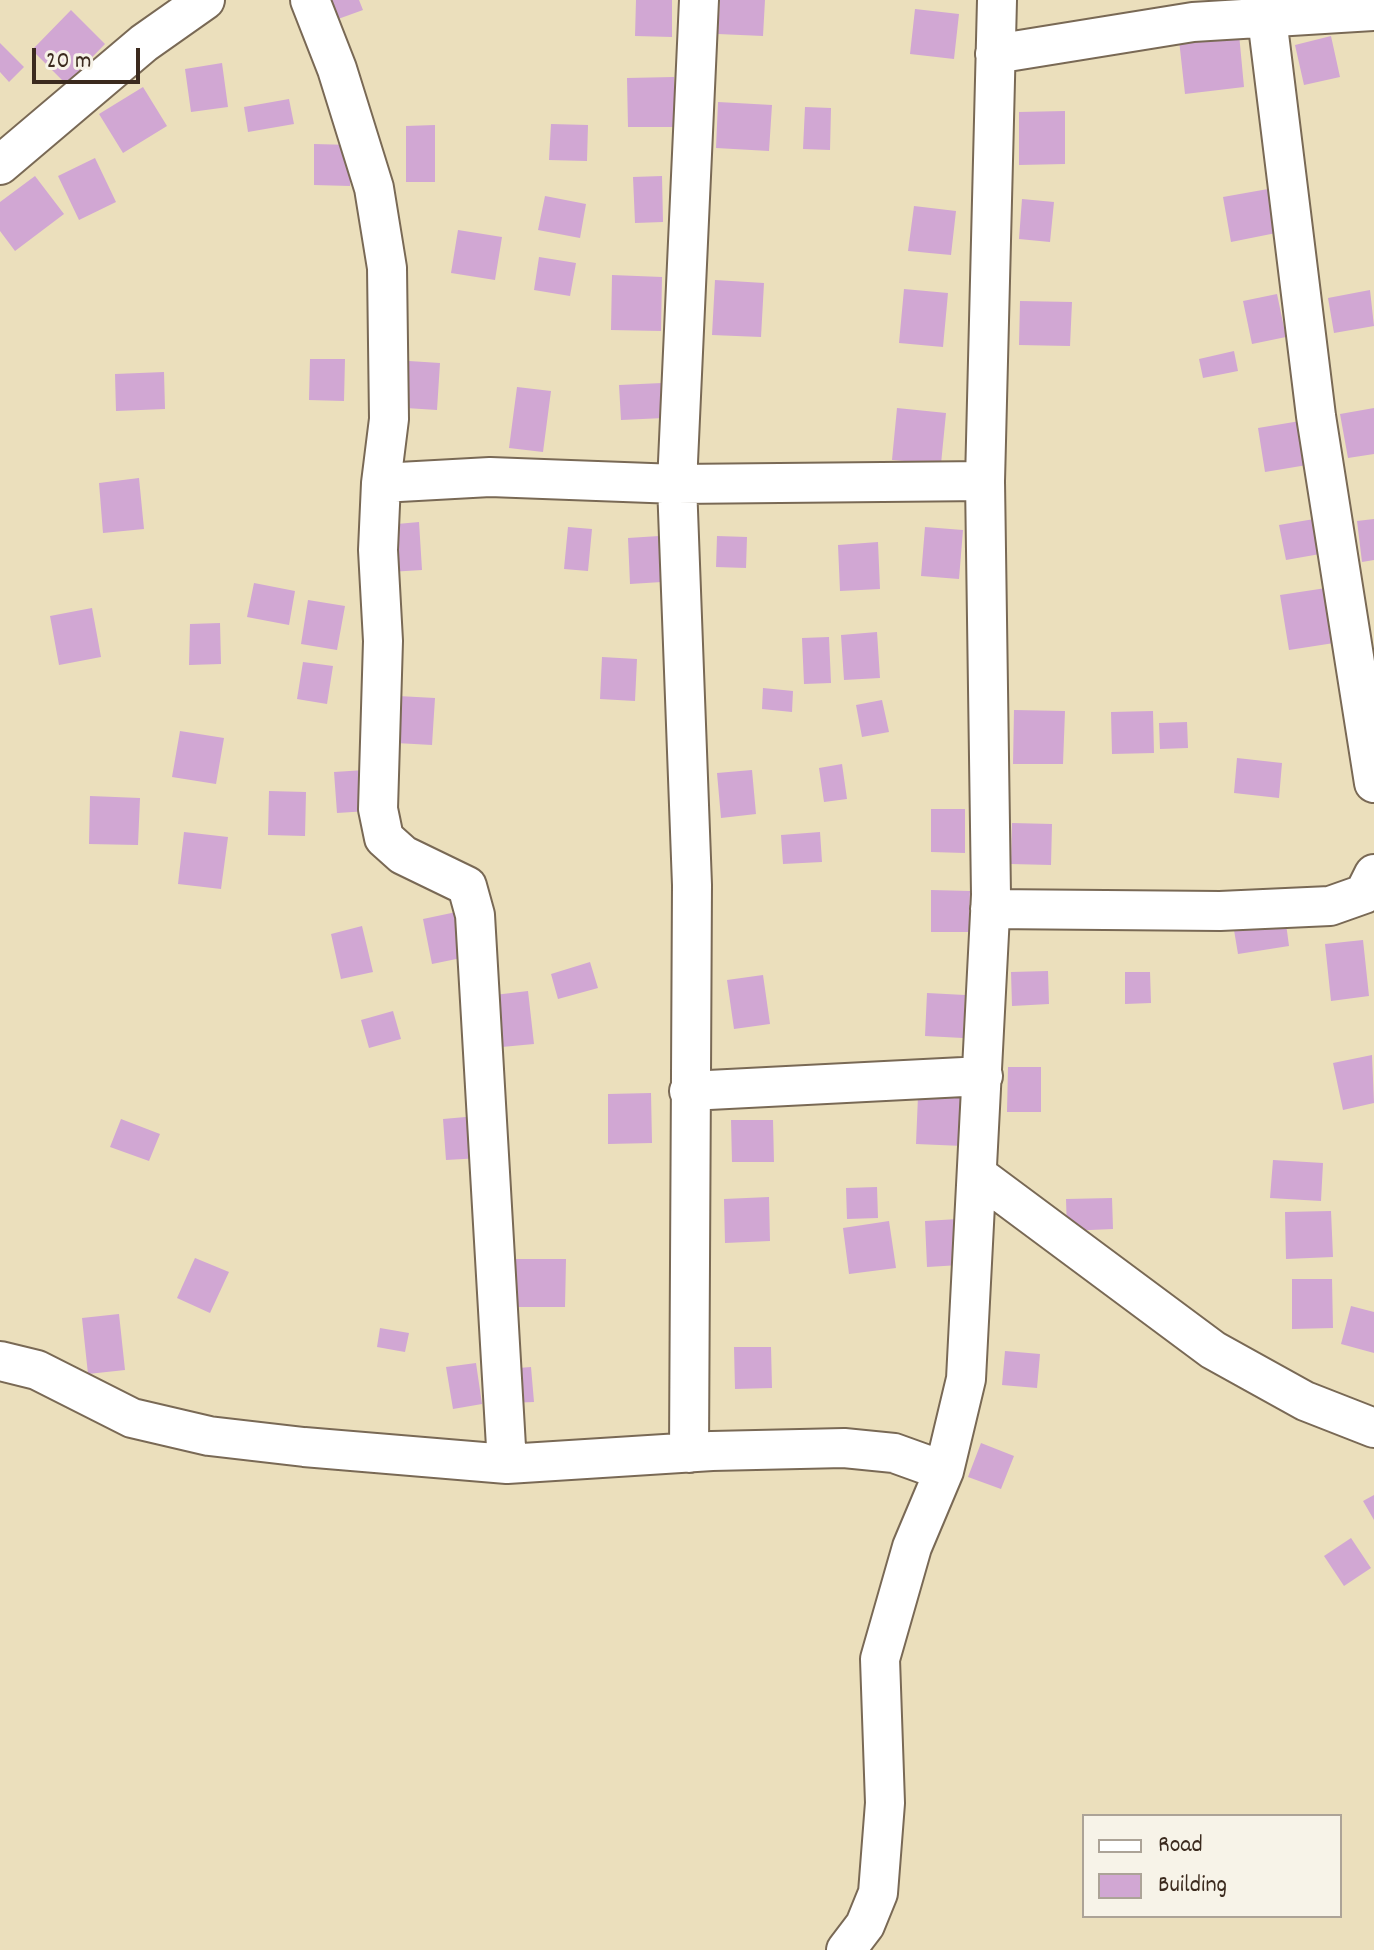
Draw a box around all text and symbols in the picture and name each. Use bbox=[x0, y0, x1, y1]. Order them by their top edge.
scale bar bbox=[36, 32, 144, 82]
text: 20 m bbox=[46, 45, 92, 79]
legend bbox=[1082, 1814, 1342, 1918]
text: Road bbox=[1158, 1829, 1203, 1863]
text: Building bbox=[1158, 1869, 1227, 1903]

